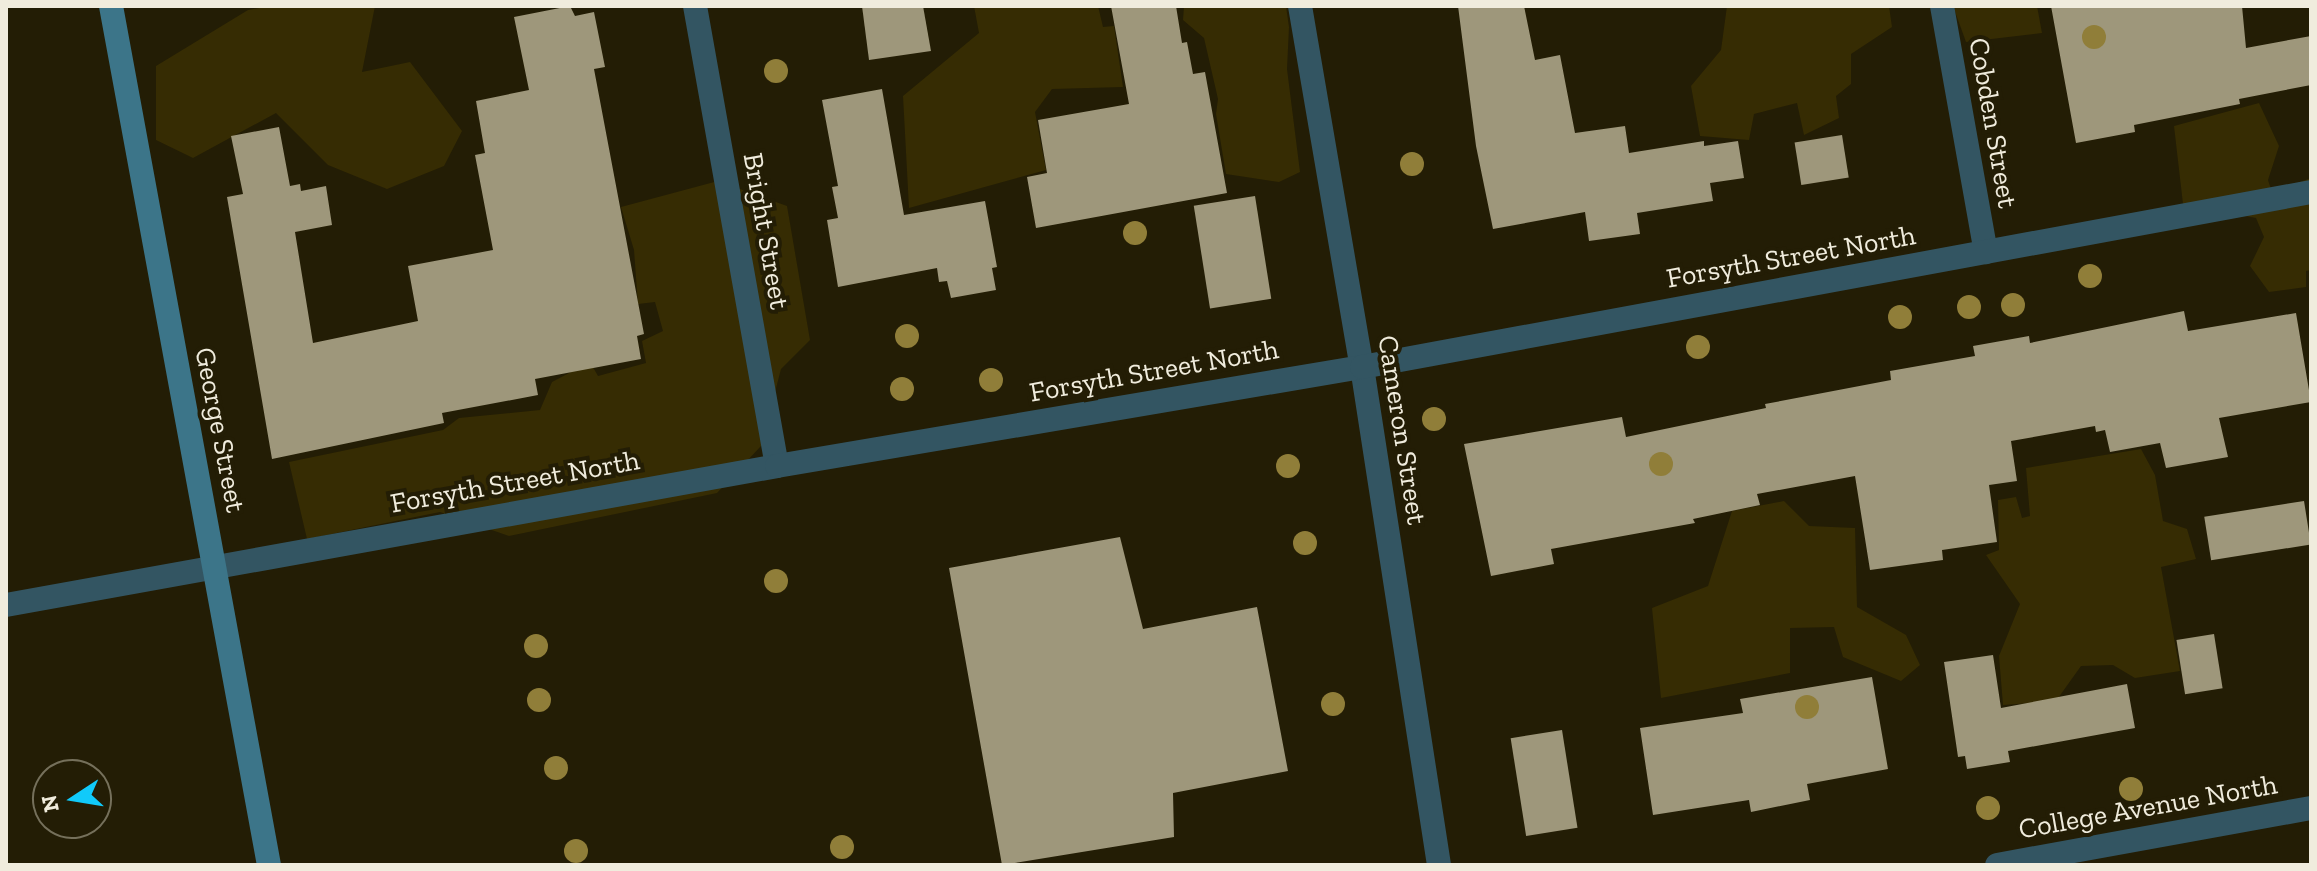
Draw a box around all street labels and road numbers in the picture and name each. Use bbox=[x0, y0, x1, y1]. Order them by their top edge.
street label: Cobden Street bbox=[1962, 35, 2024, 211]
street label: Bright Street bbox=[736, 150, 796, 312]
street label: Forsyth Street North bbox=[1664, 219, 1918, 295]
street label: Forsyth Street North bbox=[1027, 333, 1281, 409]
street label: Cameron Street bbox=[1370, 333, 1434, 527]
street label: George Street bbox=[188, 345, 252, 515]
street label: Forsyth Street North bbox=[388, 444, 642, 520]
street label: College Avenue North bbox=[2016, 768, 2280, 846]

